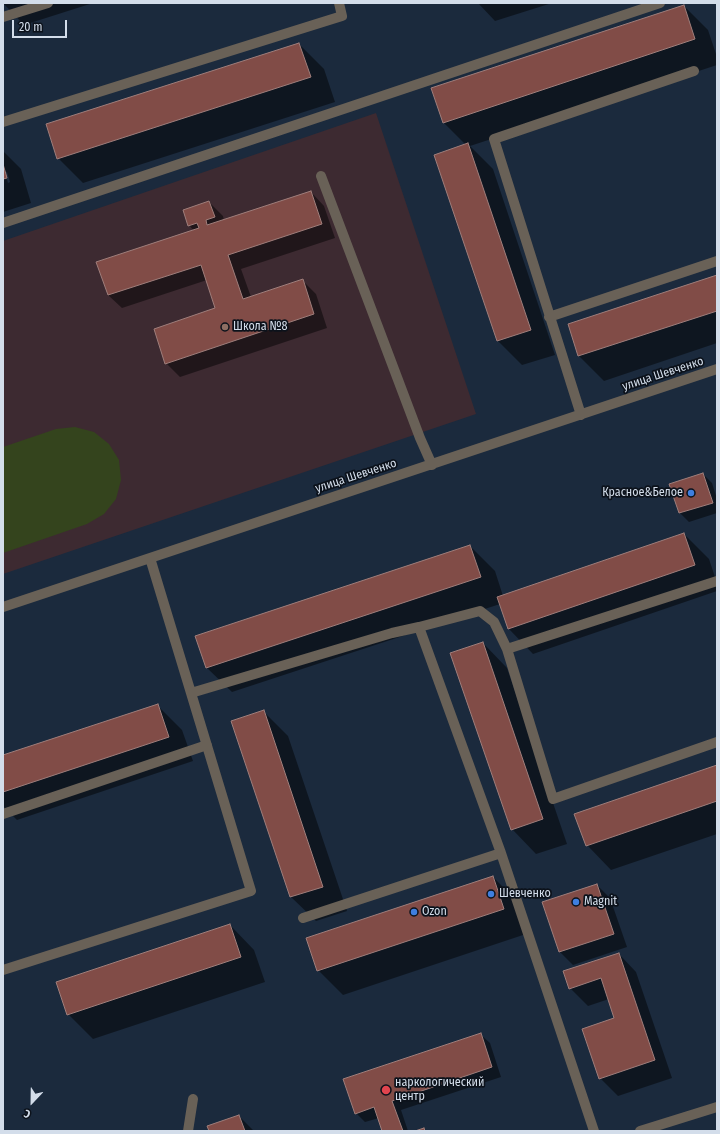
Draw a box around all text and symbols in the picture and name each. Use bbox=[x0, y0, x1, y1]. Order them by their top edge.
scale bar bbox=[14, 12, 69, 38]
text: 20 m bbox=[19, 20, 43, 34]
place label: Школа №8 bbox=[233, 320, 288, 334]
marker: Школа №8 bbox=[220, 322, 230, 332]
street label: улица Шевченко bbox=[621, 354, 705, 394]
street label: улица Шевченко bbox=[314, 456, 398, 496]
place label: Красное&Белое bbox=[602, 486, 683, 500]
marker: Красное&Белое bbox=[686, 488, 696, 498]
place label: Шевченко bbox=[499, 887, 551, 901]
marker: Шевченко bbox=[486, 889, 496, 899]
place label: Magnit bbox=[584, 895, 617, 909]
marker: Magnit bbox=[571, 897, 581, 907]
place label: Ozon bbox=[422, 905, 447, 919]
marker: Ozon bbox=[409, 907, 419, 917]
place label: наркологический центр bbox=[395, 1076, 484, 1104]
north arrow bbox=[12, 1082, 52, 1122]
marker: наркологический центр bbox=[380, 1084, 392, 1096]
text: С bbox=[22, 1106, 32, 1121]

